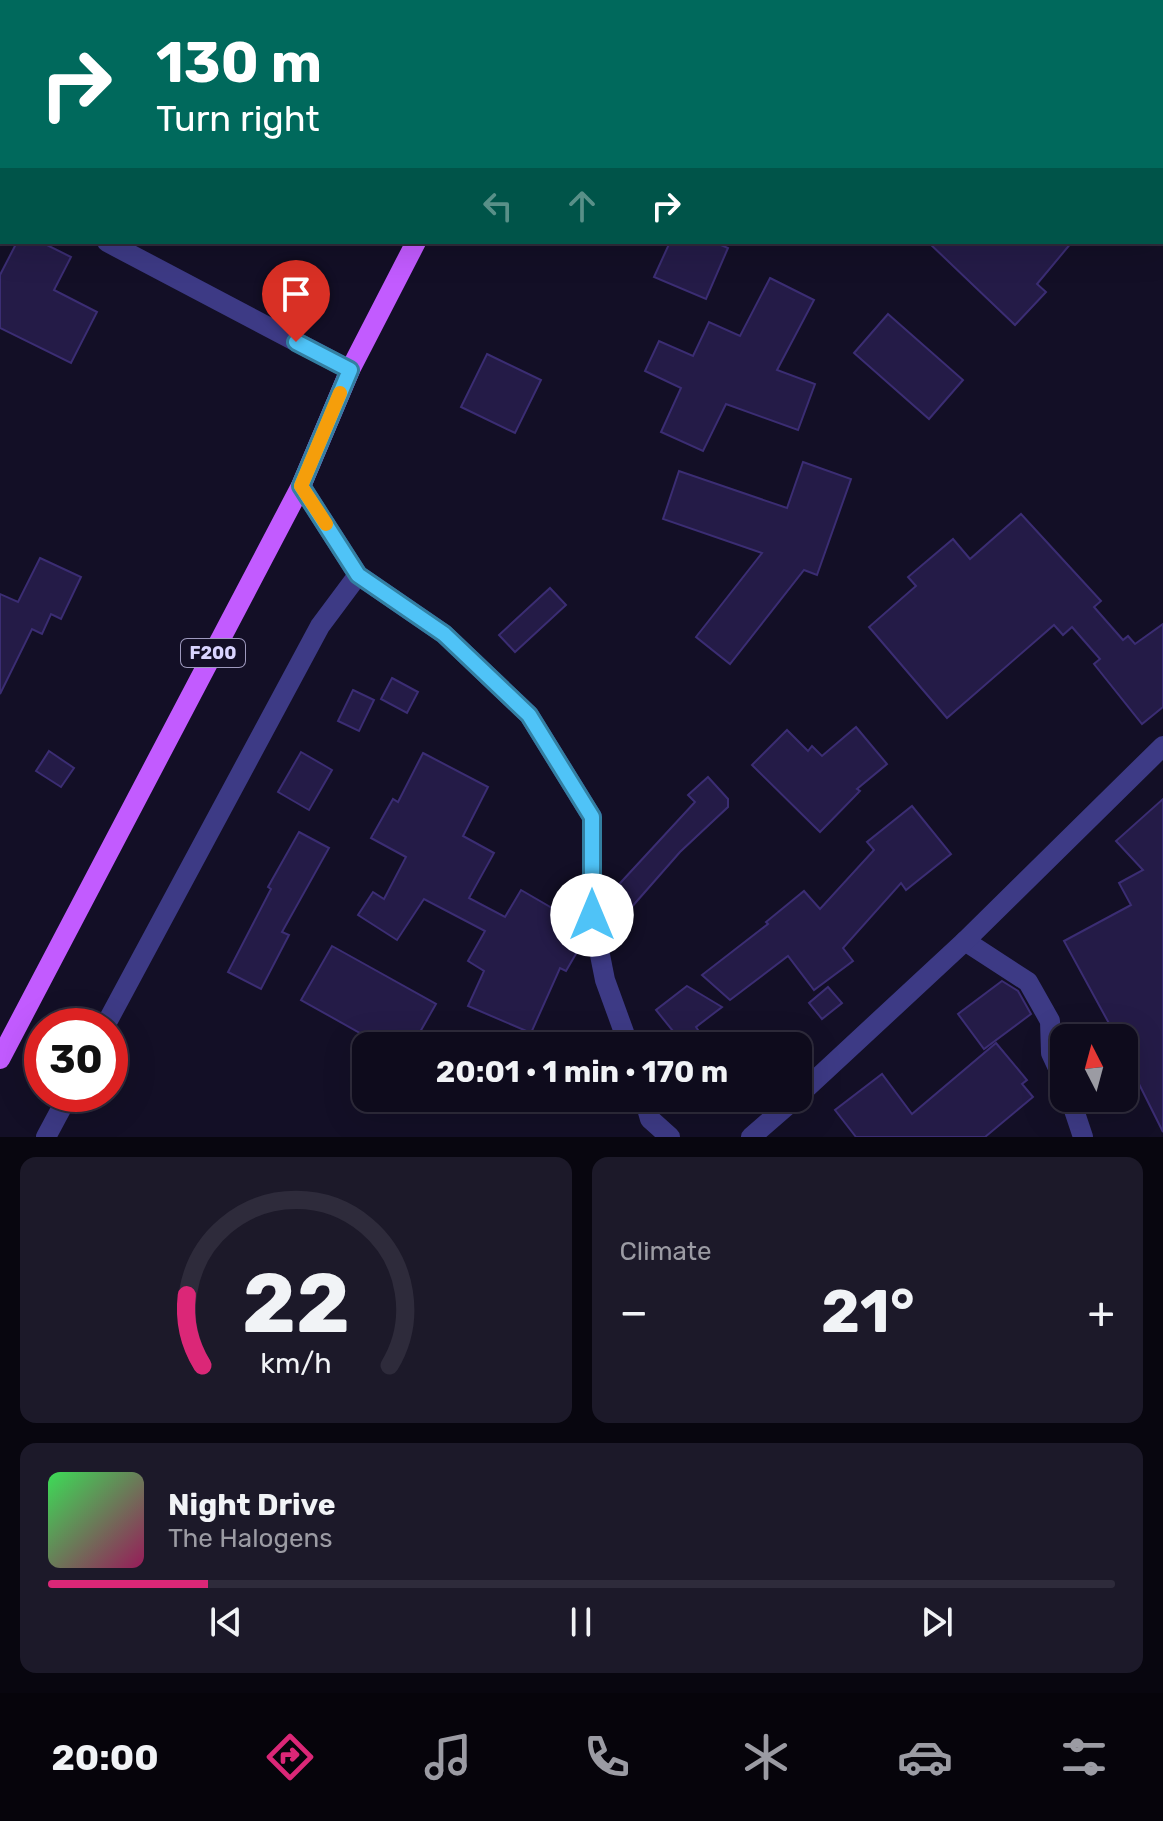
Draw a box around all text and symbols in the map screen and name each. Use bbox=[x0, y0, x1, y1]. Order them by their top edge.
text: 130 m bbox=[156, 30, 322, 96]
icon: right bbox=[24, 32, 128, 136]
text: Turn right bbox=[156, 97, 320, 140]
icon: left bbox=[476, 184, 520, 228]
icon: ahead bbox=[560, 184, 604, 228]
icon: right bbox=[644, 184, 688, 228]
pin bbox=[262, 260, 330, 342]
icon: arrive bbox=[274, 272, 318, 316]
road number: F200 bbox=[181, 639, 245, 667]
position arrow bbox=[550, 873, 634, 957]
speed limit sign: 30 bbox=[24, 1008, 128, 1112]
north arrow bbox=[1050, 1024, 1138, 1112]
map controls bbox=[1050, 1024, 1138, 1112]
text: 20:01 · 1 min · 170 m bbox=[436, 1054, 728, 1090]
text: Climate bbox=[620, 1236, 712, 1267]
text: 22 bbox=[242, 1254, 350, 1353]
text: 21° bbox=[821, 1276, 915, 1347]
text: − bbox=[620, 1286, 648, 1338]
text: + bbox=[1088, 1286, 1115, 1338]
text: km/h bbox=[260, 1346, 331, 1380]
text: Night Drive bbox=[168, 1487, 336, 1523]
text: The Halogens bbox=[168, 1523, 333, 1554]
icon: previous bbox=[204, 1600, 248, 1644]
icon: pause bbox=[559, 1600, 603, 1644]
icon: next bbox=[915, 1600, 959, 1644]
icon: directions bbox=[262, 1729, 318, 1785]
icon: music bbox=[420, 1729, 476, 1785]
icon: phone bbox=[579, 1729, 635, 1785]
icon: climate bbox=[738, 1729, 794, 1785]
icon: car bbox=[897, 1729, 953, 1785]
icon: filters bbox=[1056, 1729, 1112, 1785]
text: 20:00 bbox=[51, 1736, 159, 1779]

